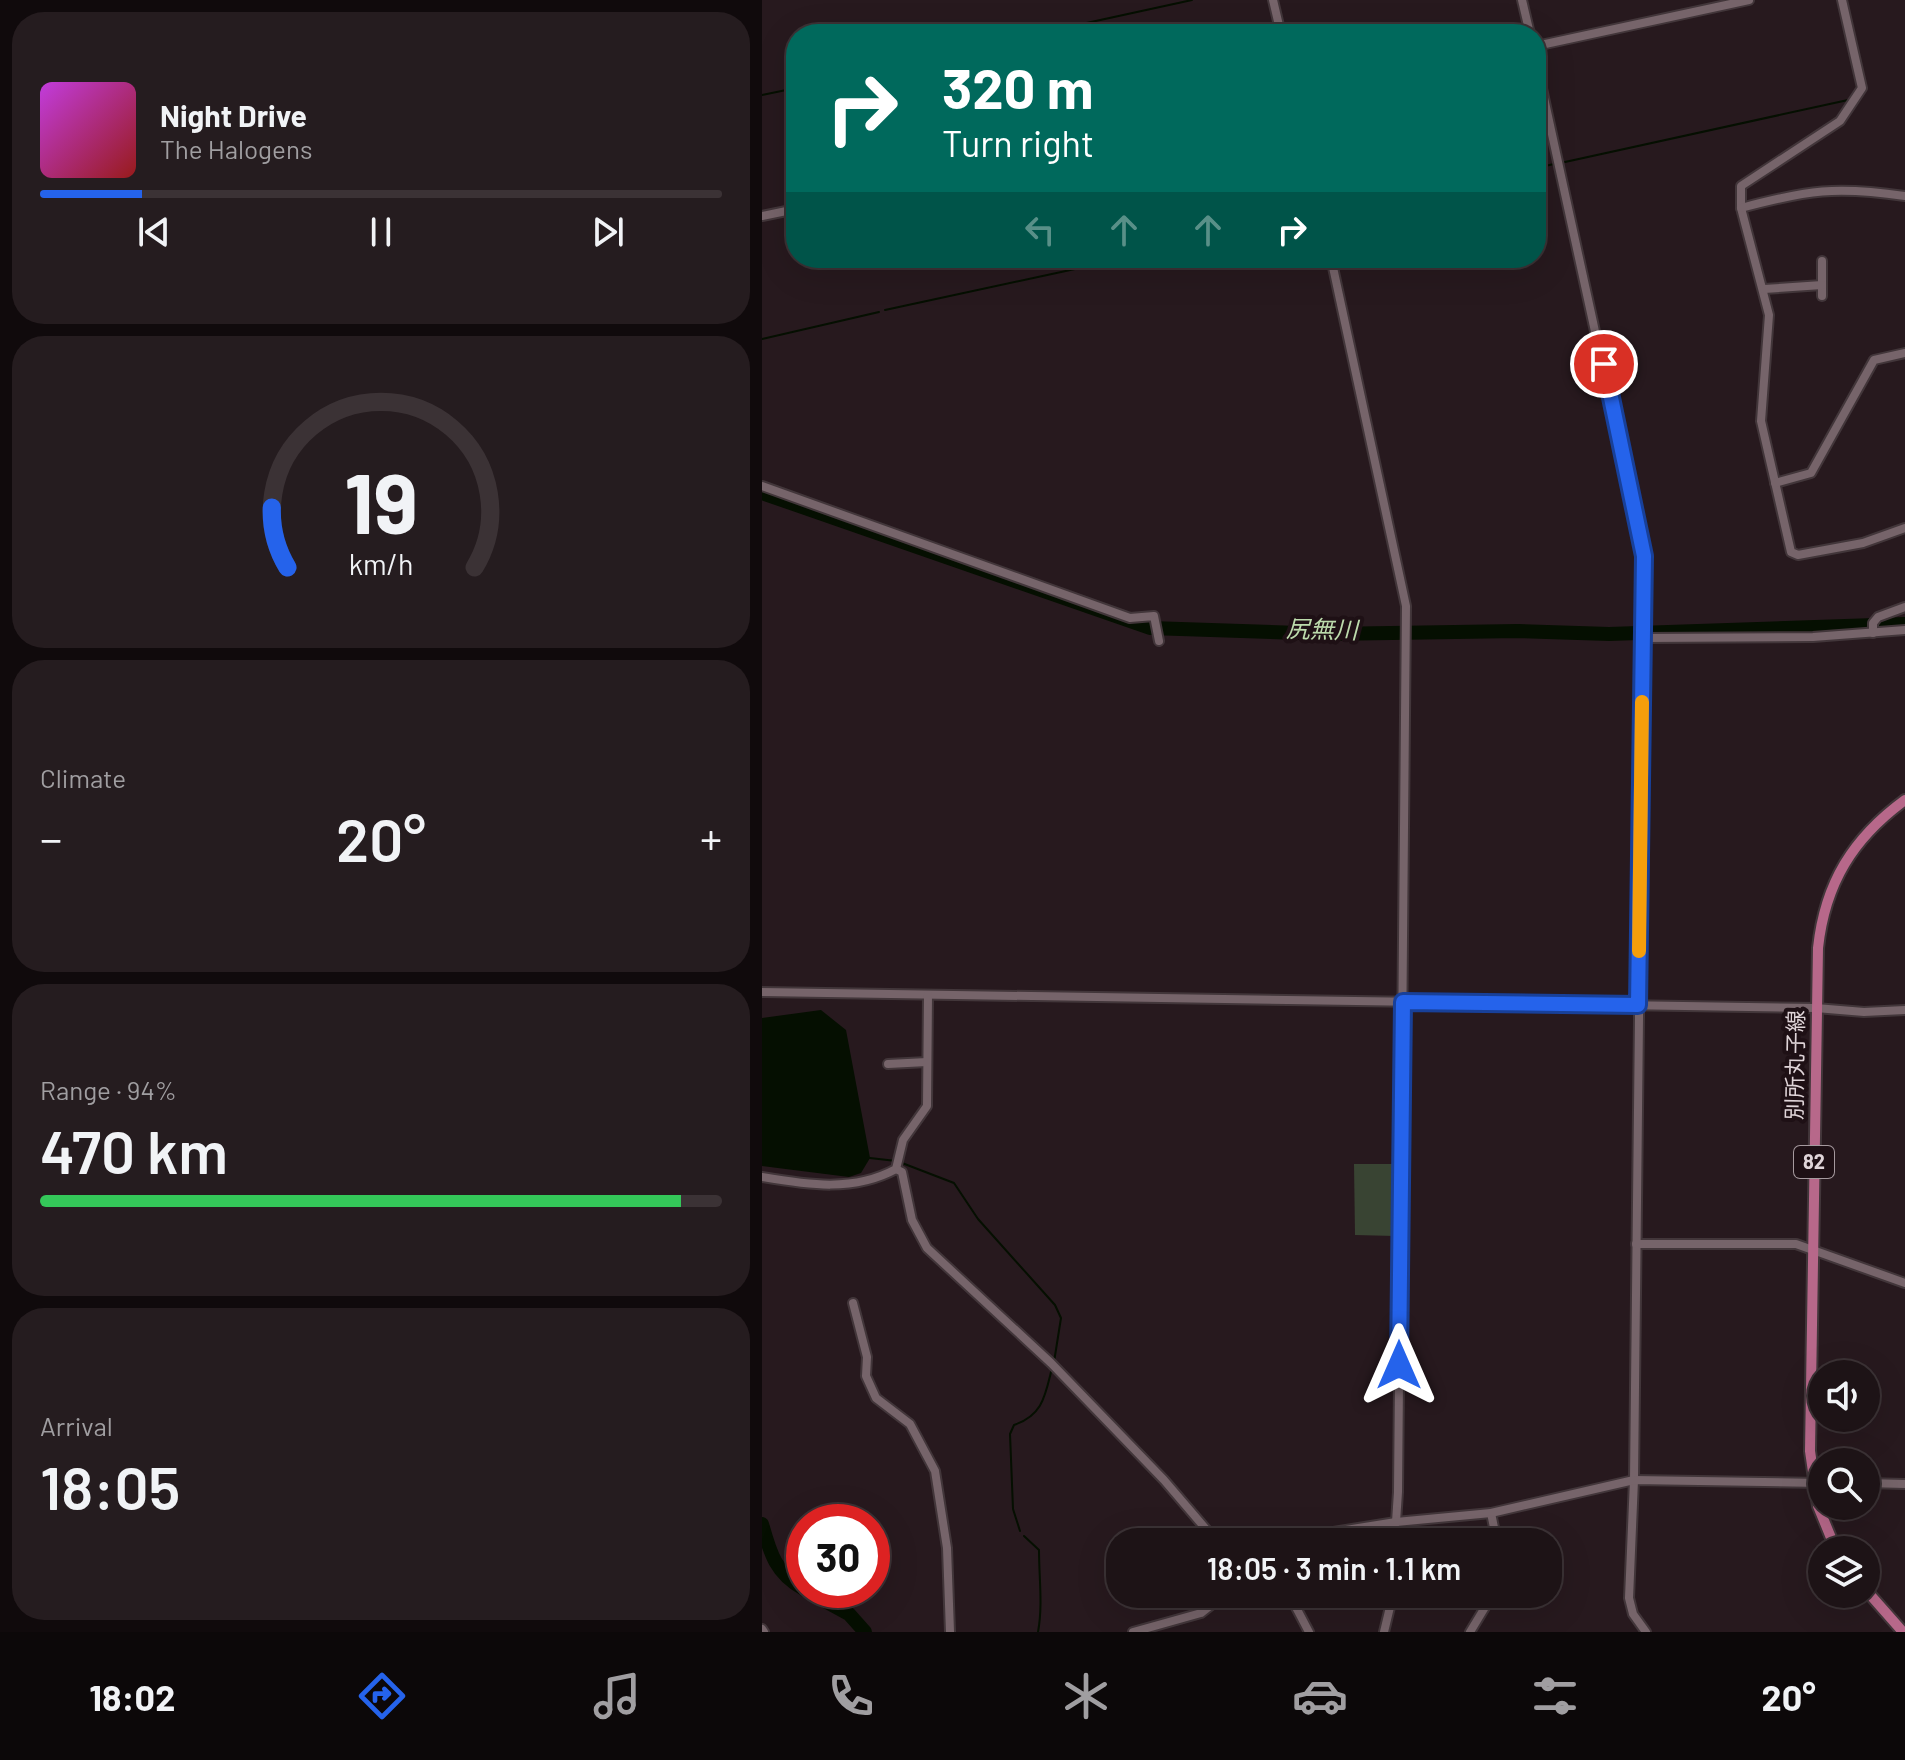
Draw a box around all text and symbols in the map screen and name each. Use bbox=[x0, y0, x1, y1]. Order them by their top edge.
text: 320 m bbox=[942, 53, 1093, 120]
icon: right bbox=[810, 56, 914, 160]
text: Night Drive bbox=[160, 97, 307, 133]
text: Turn right bbox=[942, 121, 1094, 164]
text: The Halogens bbox=[160, 133, 312, 164]
icon: left bbox=[1018, 208, 1062, 252]
icon: ahead bbox=[1102, 208, 1146, 252]
icon: ahead bbox=[1186, 208, 1230, 252]
icon: right bbox=[1270, 208, 1314, 252]
icon: previous bbox=[132, 210, 176, 254]
icon: pause bbox=[359, 210, 403, 254]
icon: next bbox=[586, 210, 630, 254]
pin bbox=[1570, 330, 1638, 398]
icon: arrive bbox=[1582, 342, 1626, 386]
text: 19 bbox=[344, 451, 418, 551]
text: km/h bbox=[349, 546, 413, 581]
water label: 尻無川 bbox=[1286, 613, 1361, 644]
text: Climate bbox=[40, 762, 126, 793]
text: 20° bbox=[336, 802, 426, 874]
text: − bbox=[40, 811, 62, 864]
text: + bbox=[700, 811, 722, 864]
street label: 別所丸子線 bbox=[1780, 1010, 1808, 1120]
text: Range · 94% bbox=[40, 1074, 177, 1105]
text: 470 km bbox=[40, 1114, 228, 1186]
road number: 82 bbox=[1794, 1146, 1834, 1178]
position arrow bbox=[1357, 1323, 1441, 1407]
map controls bbox=[1808, 1360, 1880, 1608]
button: sound bbox=[1808, 1360, 1880, 1432]
text: Arrival bbox=[40, 1410, 113, 1441]
button: search bbox=[1808, 1448, 1880, 1520]
text: 18:05 bbox=[40, 1450, 180, 1522]
speed limit sign: 30 bbox=[786, 1504, 890, 1608]
button: layers bbox=[1808, 1536, 1880, 1608]
text: 18:05 · 3 min · 1.1 km bbox=[1207, 1550, 1461, 1586]
icon: directions bbox=[354, 1668, 410, 1724]
icon: music bbox=[589, 1668, 645, 1724]
icon: phone bbox=[823, 1668, 879, 1724]
icon: climate bbox=[1058, 1668, 1114, 1724]
icon: car bbox=[1292, 1668, 1348, 1724]
icon: filters bbox=[1527, 1668, 1583, 1724]
text: 18:02 bbox=[89, 1675, 175, 1718]
text: 20° bbox=[1761, 1675, 1816, 1718]

